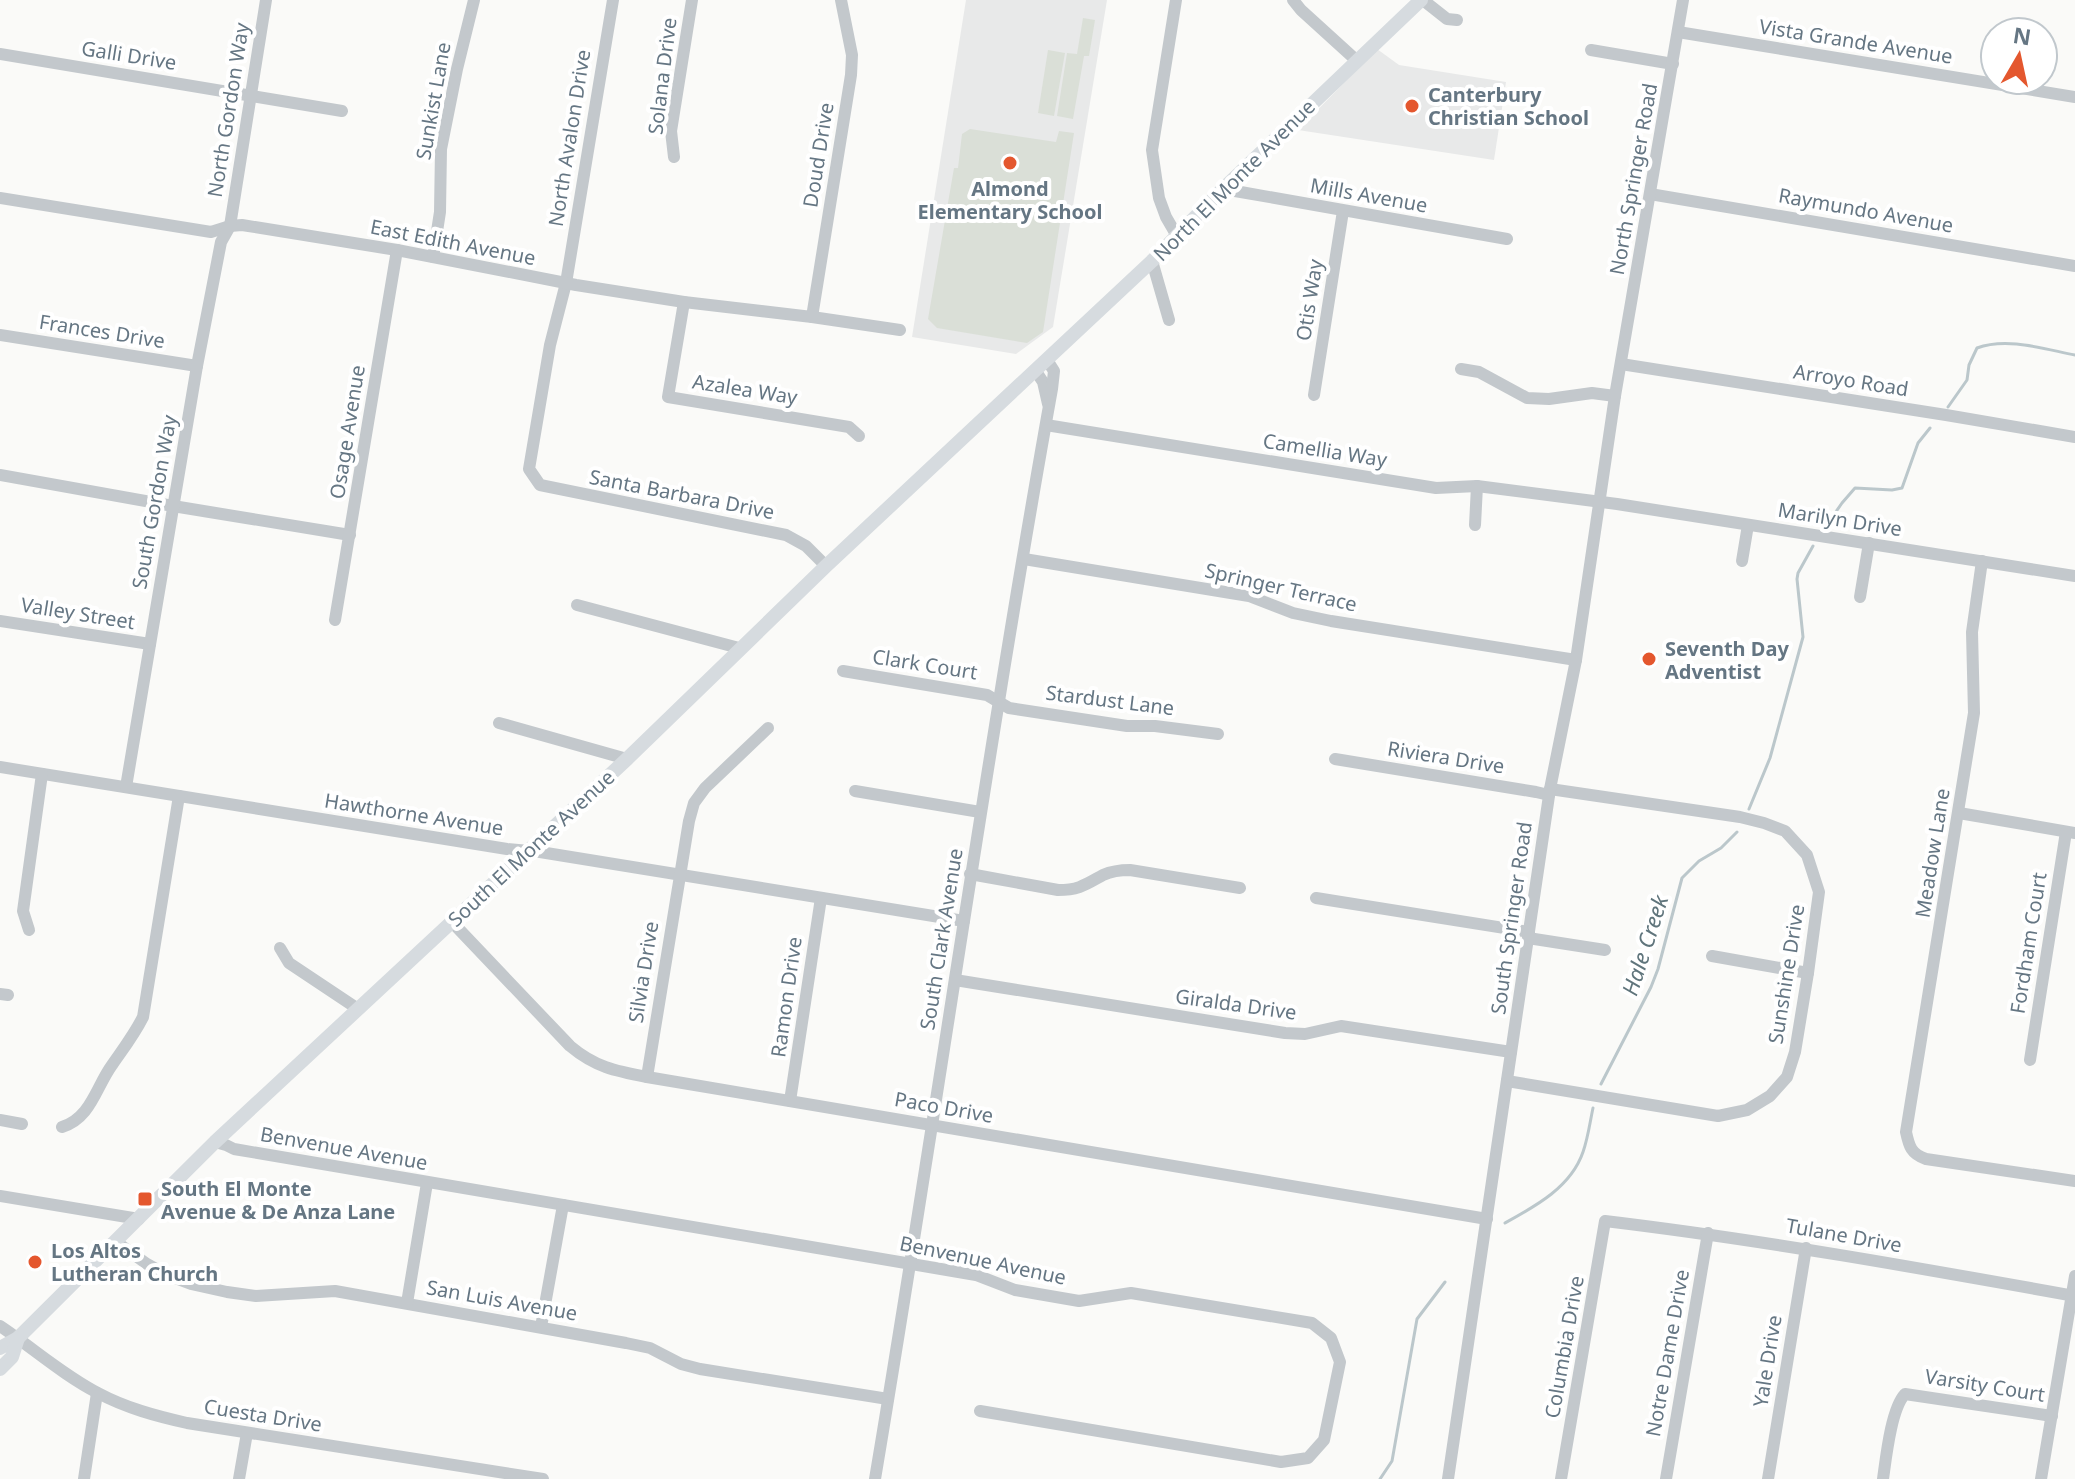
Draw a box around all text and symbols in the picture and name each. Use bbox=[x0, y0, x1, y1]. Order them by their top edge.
street label: Vista Grande Avenue bbox=[1757, 12, 1955, 70]
street label: Solana Drive bbox=[641, 16, 683, 136]
north arrow bbox=[1979, 16, 2059, 96]
text: N bbox=[2011, 19, 2033, 51]
street label: North Gordon Way bbox=[201, 20, 255, 199]
street label: Galli Drive bbox=[80, 34, 178, 76]
street label: Sunkist Lane bbox=[409, 40, 457, 162]
street label: North Avalon Drive bbox=[542, 48, 596, 228]
place label: Canterbury Christian School bbox=[1428, 81, 1589, 131]
street label: North Springer Road bbox=[1603, 81, 1663, 277]
street label: North El Monte Avenue bbox=[1147, 93, 1321, 267]
marker: Canterbury Christian School bbox=[1403, 97, 1421, 115]
street label: Doud Drive bbox=[796, 101, 840, 209]
marker: Almond Elementary School bbox=[1001, 154, 1019, 172]
street label: Mills Avenue bbox=[1308, 171, 1430, 219]
place label: Almond Elementary School bbox=[917, 175, 1103, 225]
street label: Raymundo Avenue bbox=[1776, 181, 1956, 239]
street label: East Edith Avenue bbox=[368, 213, 538, 271]
street label: Otis Way bbox=[1289, 256, 1329, 343]
street label: Frances Drive bbox=[37, 308, 167, 354]
street label: Arroyo Road bbox=[1792, 358, 1910, 402]
street label: Osage Avenue bbox=[323, 363, 371, 501]
street label: Azalea Way bbox=[691, 367, 800, 411]
street label: South Gordon Way bbox=[125, 412, 183, 591]
street label: Camellia Way bbox=[1261, 427, 1390, 473]
street label: Santa Barbara Drive bbox=[587, 463, 777, 525]
street label: Marilyn Drive bbox=[1776, 496, 1904, 542]
street label: Springer Terrace bbox=[1202, 556, 1360, 618]
street label: Valley Street bbox=[19, 591, 137, 635]
place label: Seventh Day Adventist bbox=[1665, 635, 1789, 685]
street label: Clark Court bbox=[871, 642, 979, 686]
marker: Seventh Day Adventist bbox=[1640, 650, 1658, 668]
street label: Stardust Lane bbox=[1044, 679, 1176, 721]
street label: Riviera Drive bbox=[1386, 734, 1506, 780]
street label: South El Monte Avenue bbox=[442, 764, 620, 932]
street label: Meadow Lane bbox=[1908, 786, 1956, 920]
street label: Hawthorne Avenue bbox=[323, 787, 505, 841]
street label: South Springer Road bbox=[1484, 820, 1538, 1016]
street label: South Clark Avenue bbox=[913, 846, 969, 1032]
street label: Fordham Court bbox=[2004, 870, 2052, 1016]
water label: Hale Creek bbox=[1614, 890, 1675, 999]
street label: Sunshine Drive bbox=[1762, 902, 1810, 1046]
street label: Silvia Drive bbox=[622, 919, 664, 1025]
street label: Ramon Drive bbox=[764, 935, 808, 1059]
street label: Giralda Drive bbox=[1174, 982, 1298, 1026]
street label: Paco Drive bbox=[893, 1085, 995, 1129]
street label: Benvenue Avenue bbox=[258, 1120, 430, 1176]
place label: South El Monte Avenue & De Anza Lane bbox=[161, 1175, 395, 1225]
marker: South El Monte Avenue & De Anza Lane bbox=[136, 1190, 154, 1208]
street label: Tulane Drive bbox=[1784, 1212, 1904, 1258]
street label: Benvenue Avenue bbox=[897, 1229, 1069, 1291]
place label: Los Altos Lutheran Church bbox=[51, 1237, 218, 1287]
marker: Los Altos Lutheran Church bbox=[26, 1253, 44, 1271]
street label: Notre Dame Drive bbox=[1639, 1267, 1695, 1439]
street label: San Luis Avenue bbox=[424, 1273, 580, 1327]
street label: Columbia Drive bbox=[1538, 1274, 1590, 1420]
street label: Yale Drive bbox=[1746, 1313, 1788, 1409]
street label: Varsity Court bbox=[1923, 1362, 2047, 1408]
street label: Cuesta Drive bbox=[202, 1392, 324, 1438]

